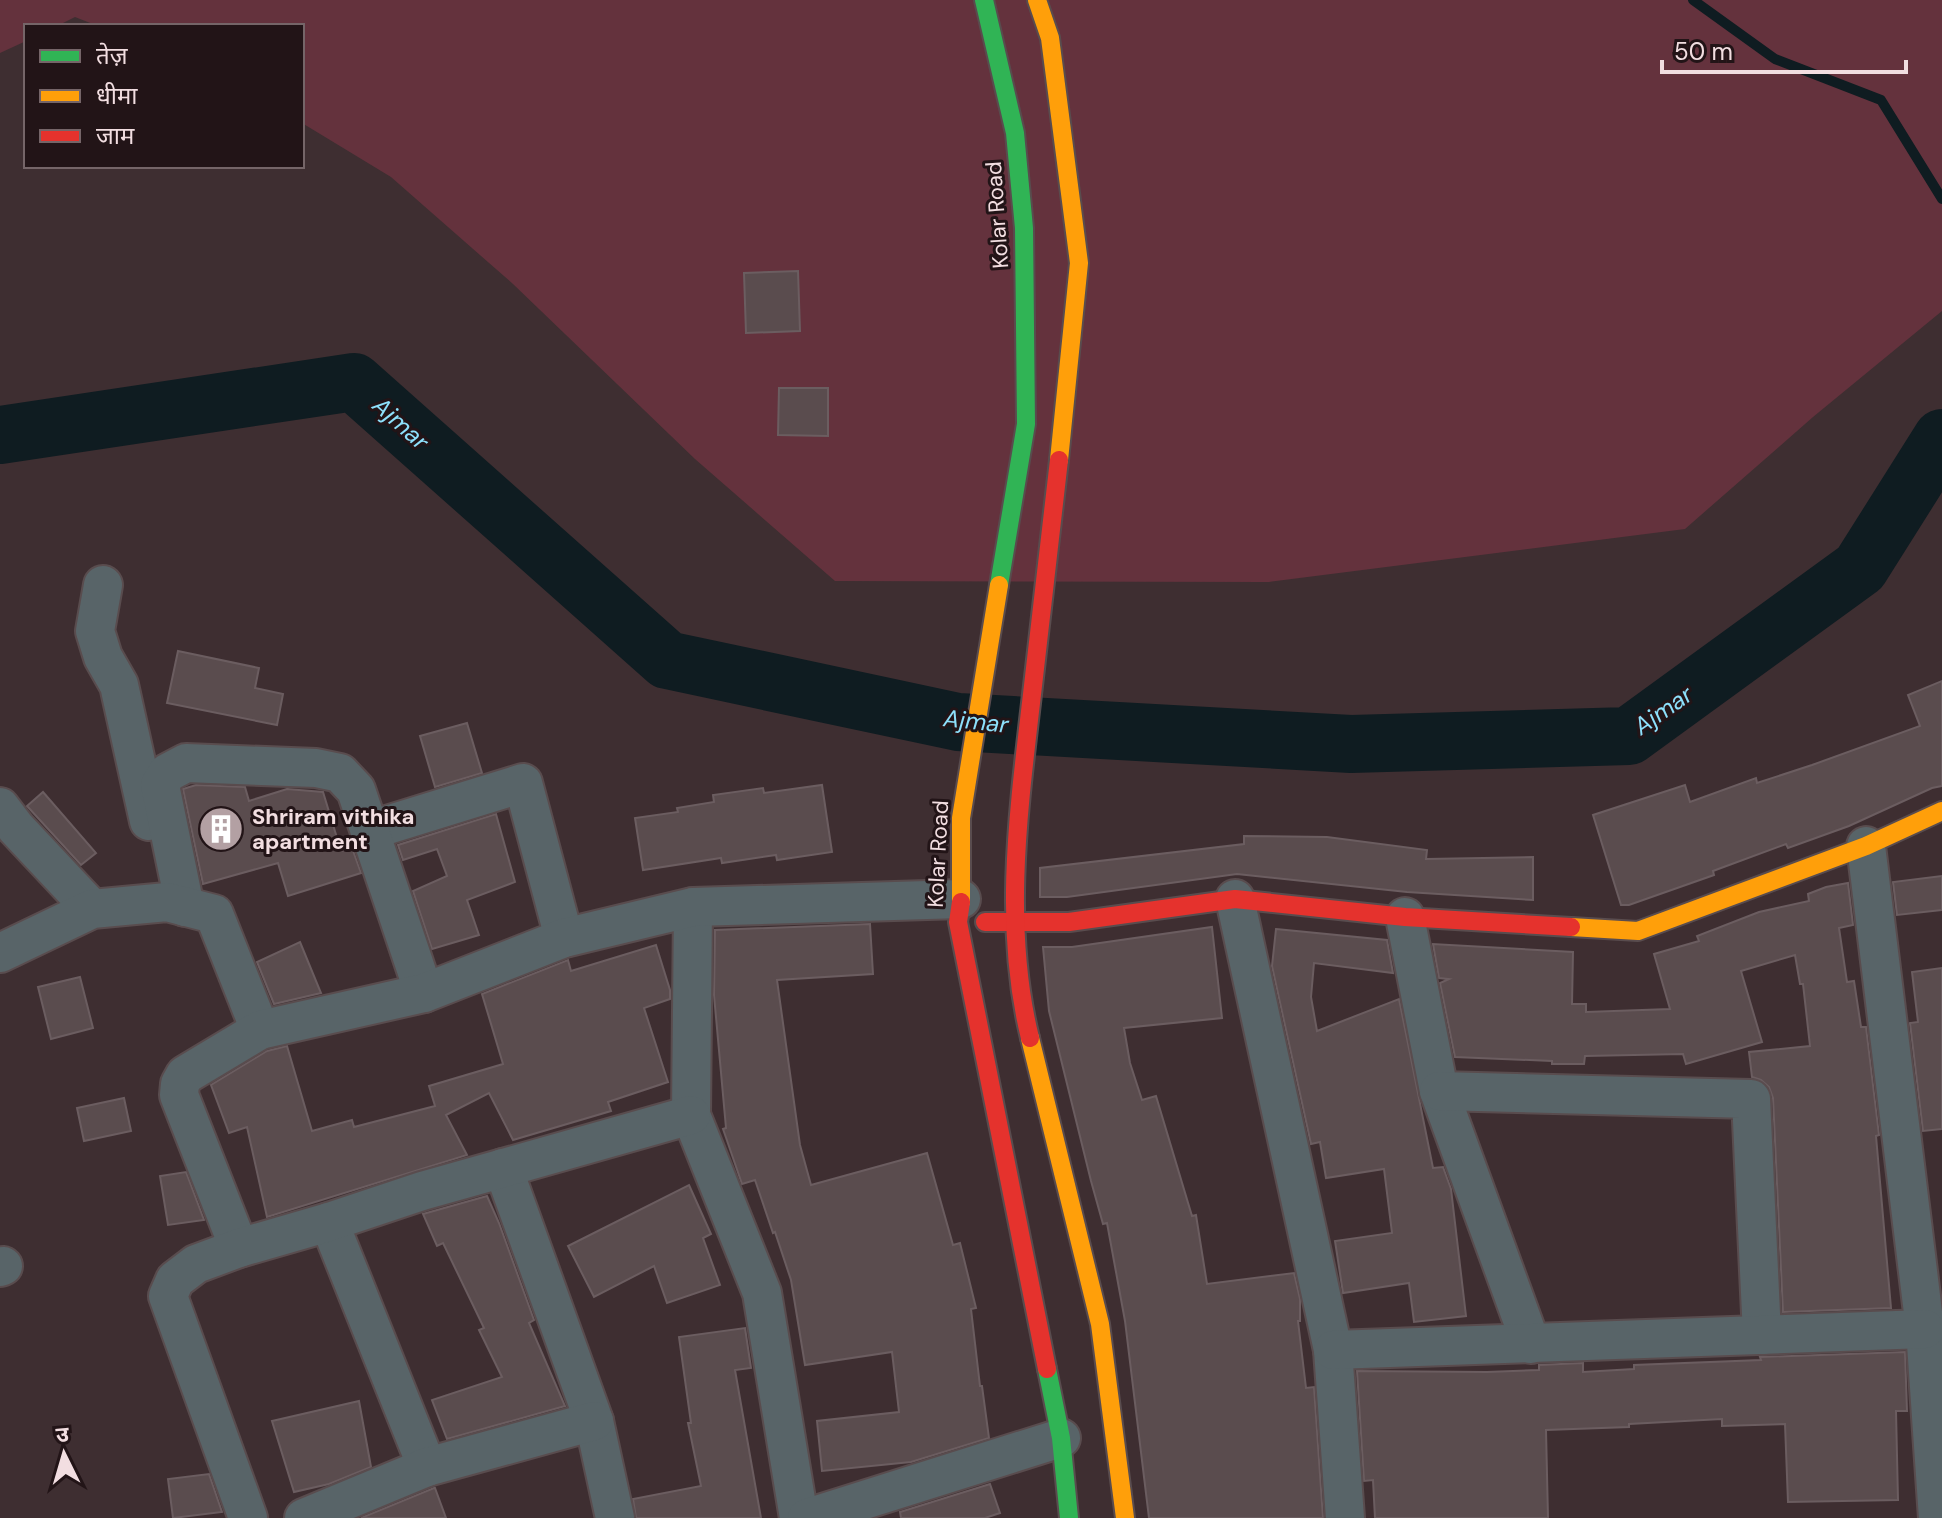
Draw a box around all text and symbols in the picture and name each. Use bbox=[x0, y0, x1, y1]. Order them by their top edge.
legend bbox=[24, 24, 304, 168]
scale bar bbox=[1662, 24, 1906, 74]
text: 50 m bbox=[1674, 36, 1733, 67]
text: तेज़ bbox=[96, 40, 129, 71]
text: धीमा bbox=[96, 80, 138, 111]
text: जाम bbox=[96, 120, 135, 151]
street label: Kolar Road bbox=[979, 160, 1015, 270]
water label: Ajmar bbox=[366, 389, 436, 457]
water label: Ajmar bbox=[1627, 678, 1700, 742]
water label: Ajmar bbox=[941, 702, 1011, 740]
street label: Kolar Road bbox=[921, 800, 955, 908]
place label: Shriram vithika apartment bbox=[252, 802, 414, 856]
building icon: Shriram vithika apartment bbox=[197, 805, 245, 853]
north arrow bbox=[24, 1414, 104, 1494]
text: उ bbox=[55, 1419, 71, 1450]

